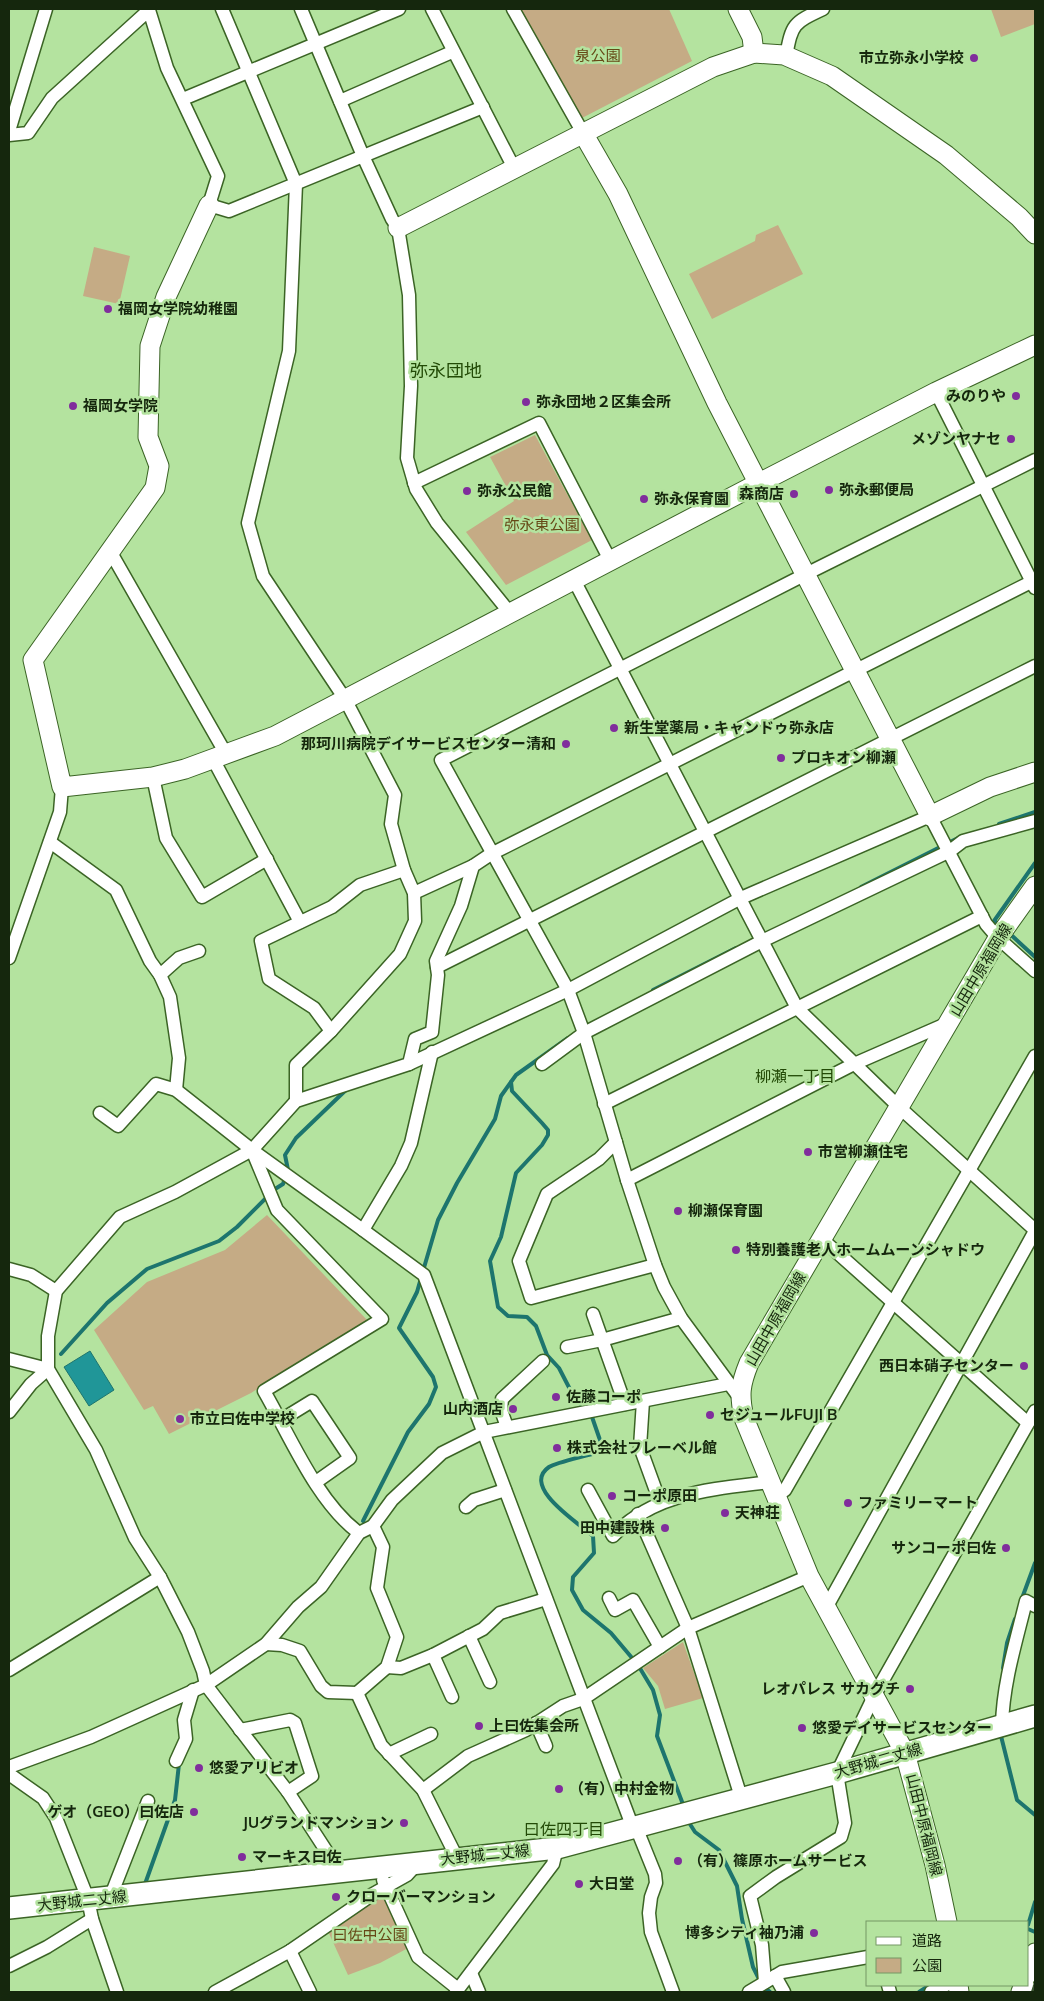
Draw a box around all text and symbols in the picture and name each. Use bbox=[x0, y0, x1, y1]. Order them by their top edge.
park label: 泉公園 bbox=[575, 46, 621, 65]
place label: 市立弥永小学校 bbox=[859, 48, 964, 67]
marker: 市立弥永小学校 bbox=[968, 52, 980, 64]
place label: 福岡女学院幼稚園 bbox=[117, 299, 238, 318]
marker: 福岡女学院幼稚園 bbox=[102, 303, 114, 315]
district label: 弥永団地 bbox=[410, 359, 482, 382]
place label: みのりや bbox=[946, 386, 1006, 405]
marker: みのりや bbox=[1010, 390, 1022, 402]
place label: 弥永団地２区集会所 bbox=[536, 392, 671, 411]
place label: 福岡女学院 bbox=[82, 396, 158, 415]
marker: 弥永団地２区集会所 bbox=[520, 396, 532, 408]
marker: 福岡女学院 bbox=[67, 400, 79, 412]
place label: メゾンヤナセ bbox=[911, 429, 1001, 448]
marker: メゾンヤナセ bbox=[1005, 433, 1017, 445]
place label: 弥永郵便局 bbox=[839, 480, 914, 499]
place label: 弥永公民館 bbox=[477, 481, 552, 500]
place label: 森商店 bbox=[739, 484, 784, 503]
marker: 弥永郵便局 bbox=[823, 484, 835, 496]
marker: 弥永公民館 bbox=[461, 485, 473, 497]
marker: 森商店 bbox=[788, 488, 800, 500]
place label: 弥永保育園 bbox=[654, 489, 729, 508]
marker: 弥永保育園 bbox=[638, 493, 650, 505]
park label: 弥永東公園 bbox=[504, 515, 580, 534]
place label: 新生堂薬局・キャンドゥ弥永店 bbox=[624, 718, 834, 737]
marker: 新生堂薬局・キャンドゥ弥永店 bbox=[608, 722, 620, 734]
place label: 那珂川病院デイサービスセンター清和 bbox=[301, 734, 556, 753]
marker: 那珂川病院デイサービスセンター清和 bbox=[560, 738, 572, 750]
place label: プロキオン柳瀬 bbox=[791, 748, 896, 767]
marker: プロキオン柳瀬 bbox=[775, 752, 787, 764]
street label: 山田中原福岡線 bbox=[945, 920, 1016, 1020]
district label: 柳瀬一丁目 bbox=[755, 1066, 835, 1086]
place label: 市営柳瀬住宅 bbox=[818, 1142, 908, 1161]
marker: 市営柳瀬住宅 bbox=[802, 1146, 814, 1158]
place label: 柳瀬保育園 bbox=[688, 1201, 763, 1220]
marker: 柳瀬保育園 bbox=[672, 1205, 684, 1217]
place label: 特別養護老人ホームムーンシャドウ bbox=[746, 1240, 985, 1259]
marker: 特別養護老人ホームムーンシャドウ bbox=[730, 1244, 742, 1256]
street label: 山田中原福岡線 bbox=[741, 1269, 810, 1369]
place label: 西日本硝子センター bbox=[879, 1356, 1014, 1375]
marker: 西日本硝子センター bbox=[1018, 1360, 1030, 1372]
place label: 佐藤コーポ bbox=[566, 1387, 641, 1406]
marker: 佐藤コーポ bbox=[550, 1391, 562, 1403]
place label: 山内酒店 bbox=[443, 1399, 503, 1418]
marker: 山内酒店 bbox=[507, 1403, 519, 1415]
place label: セジュールFUJI B bbox=[720, 1405, 837, 1424]
place label: 市立曰佐中学校 bbox=[190, 1409, 295, 1428]
marker: セジュールFUJI B bbox=[704, 1409, 716, 1421]
marker: 市立曰佐中学校 bbox=[174, 1413, 186, 1425]
place label: 株式会社フレーベル館 bbox=[567, 1438, 717, 1457]
marker: 株式会社フレーベル館 bbox=[551, 1442, 563, 1454]
place label: コーポ原田 bbox=[622, 1486, 697, 1505]
marker: コーポ原田 bbox=[606, 1490, 618, 1502]
place label: ファミリーマート bbox=[858, 1493, 978, 1512]
marker: ファミリーマート bbox=[842, 1497, 854, 1509]
place label: 天神荘 bbox=[735, 1503, 780, 1522]
marker: 天神荘 bbox=[719, 1507, 731, 1519]
place label: 田中建設株 bbox=[580, 1518, 655, 1537]
marker: 田中建設株 bbox=[659, 1522, 671, 1534]
place label: サンコーポ曰佐 bbox=[891, 1538, 996, 1557]
marker: サンコーポ曰佐 bbox=[1000, 1542, 1012, 1554]
place label: レオパレス サカグチ bbox=[761, 1679, 900, 1698]
marker: レオパレス サカグチ bbox=[904, 1683, 916, 1695]
place label: 上曰佐集会所 bbox=[489, 1716, 579, 1735]
place label: 悠愛デイサービスセンター bbox=[812, 1718, 992, 1737]
marker: 上曰佐集会所 bbox=[473, 1720, 485, 1732]
marker: 悠愛デイサービスセンター bbox=[796, 1722, 808, 1734]
street label: 大野城二丈線 bbox=[832, 1739, 924, 1782]
place label: 悠愛アリビオ bbox=[209, 1758, 299, 1777]
marker: 悠愛アリビオ bbox=[193, 1762, 205, 1774]
street label: 山田中原福岡線 bbox=[903, 1772, 946, 1878]
place label: （有）中村金物 bbox=[569, 1779, 674, 1798]
marker: （有）中村金物 bbox=[553, 1783, 565, 1795]
place label: ゲオ（GEO）曰佐店 bbox=[47, 1802, 184, 1821]
marker: ゲオ（GEO）曰佐店 bbox=[188, 1806, 200, 1818]
place label: JUグランドマンション bbox=[242, 1813, 394, 1832]
marker: JUグランドマンション bbox=[398, 1817, 410, 1829]
district label: 曰佐四丁目 bbox=[524, 1819, 604, 1839]
street label: 大野城二丈線 bbox=[439, 1840, 531, 1869]
place label: マーキス曰佐 bbox=[252, 1847, 342, 1866]
marker: マーキス曰佐 bbox=[236, 1851, 248, 1863]
place label: （有）篠原ホームサービス bbox=[688, 1851, 868, 1870]
marker: （有）篠原ホームサービス bbox=[672, 1855, 684, 1867]
place label: 大日堂 bbox=[589, 1874, 634, 1893]
marker: 大日堂 bbox=[573, 1878, 585, 1890]
street label: 大野城二丈線 bbox=[36, 1886, 128, 1915]
place label: クローバーマンション bbox=[346, 1887, 496, 1906]
marker: クローバーマンション bbox=[330, 1891, 342, 1903]
legend bbox=[866, 1921, 1029, 1986]
place label: 博多シティ袖乃浦 bbox=[685, 1923, 804, 1942]
park label: 曰佐中公園 bbox=[332, 1925, 408, 1944]
marker: 博多シティ袖乃浦 bbox=[808, 1927, 820, 1939]
text: 道路 bbox=[912, 1931, 942, 1950]
text: 公園 bbox=[912, 1956, 942, 1975]

